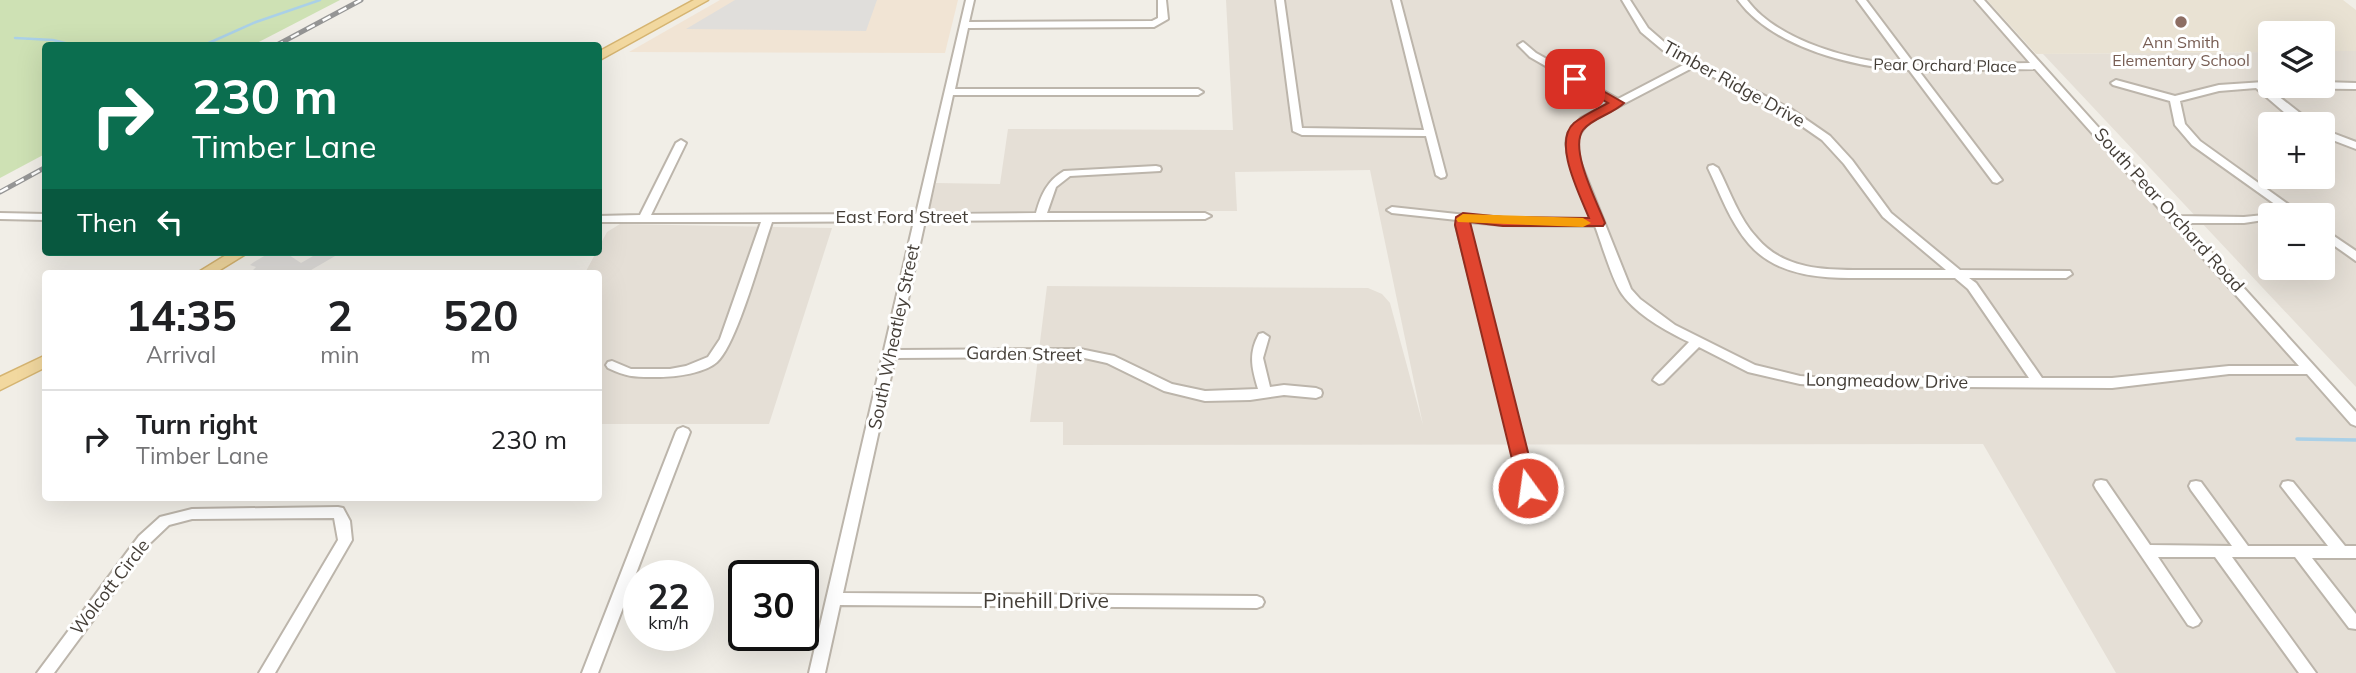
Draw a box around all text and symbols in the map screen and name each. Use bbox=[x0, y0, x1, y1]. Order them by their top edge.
marker: Ann Smith Elementary School bbox=[2173, 14, 2189, 30]
map controls bbox=[2258, 21, 2335, 280]
button: layers bbox=[2258, 21, 2335, 98]
place label: Ann Smith Elementary School bbox=[2112, 32, 2250, 70]
street label: Timber Ridge Drive bbox=[1659, 35, 1809, 132]
pin bbox=[1545, 49, 1605, 109]
street label: Pear Orchard Place bbox=[1873, 54, 2017, 76]
icon: arrive bbox=[1556, 60, 1594, 98]
text: 230 m bbox=[192, 65, 338, 126]
icon: right bbox=[77, 70, 168, 161]
button: + bbox=[2258, 112, 2335, 189]
street label: South Pear Orchard Road bbox=[2090, 123, 2249, 297]
text: Timber Lane bbox=[192, 126, 376, 166]
icon: left bbox=[151, 203, 189, 241]
button: − bbox=[2258, 203, 2335, 280]
street label: East Ford Street bbox=[836, 205, 968, 228]
text: Then bbox=[77, 206, 137, 239]
street label: South Wheatley Street bbox=[863, 242, 924, 432]
text: 14:35 bbox=[126, 289, 237, 342]
text: 2 bbox=[327, 289, 352, 342]
text: 520 bbox=[443, 289, 518, 342]
text: Arrival bbox=[146, 340, 216, 369]
text: min bbox=[320, 340, 359, 369]
text: m bbox=[471, 340, 491, 369]
street label: Garden Street bbox=[966, 341, 1082, 366]
street label: Longmeadow Drive bbox=[1806, 368, 1968, 393]
text: Turn right bbox=[136, 408, 257, 441]
icon: right bbox=[77, 420, 115, 458]
text: 230 m bbox=[491, 423, 567, 456]
text: Timber Lane bbox=[136, 441, 269, 470]
position arrow bbox=[1491, 451, 1565, 525]
street label: Wolcott Circle bbox=[65, 534, 154, 639]
speed limit sign: 30 bbox=[728, 560, 819, 651]
text: 22 bbox=[647, 574, 690, 618]
street label: Pinehill Drive bbox=[983, 587, 1109, 613]
text: km/h bbox=[648, 611, 689, 634]

